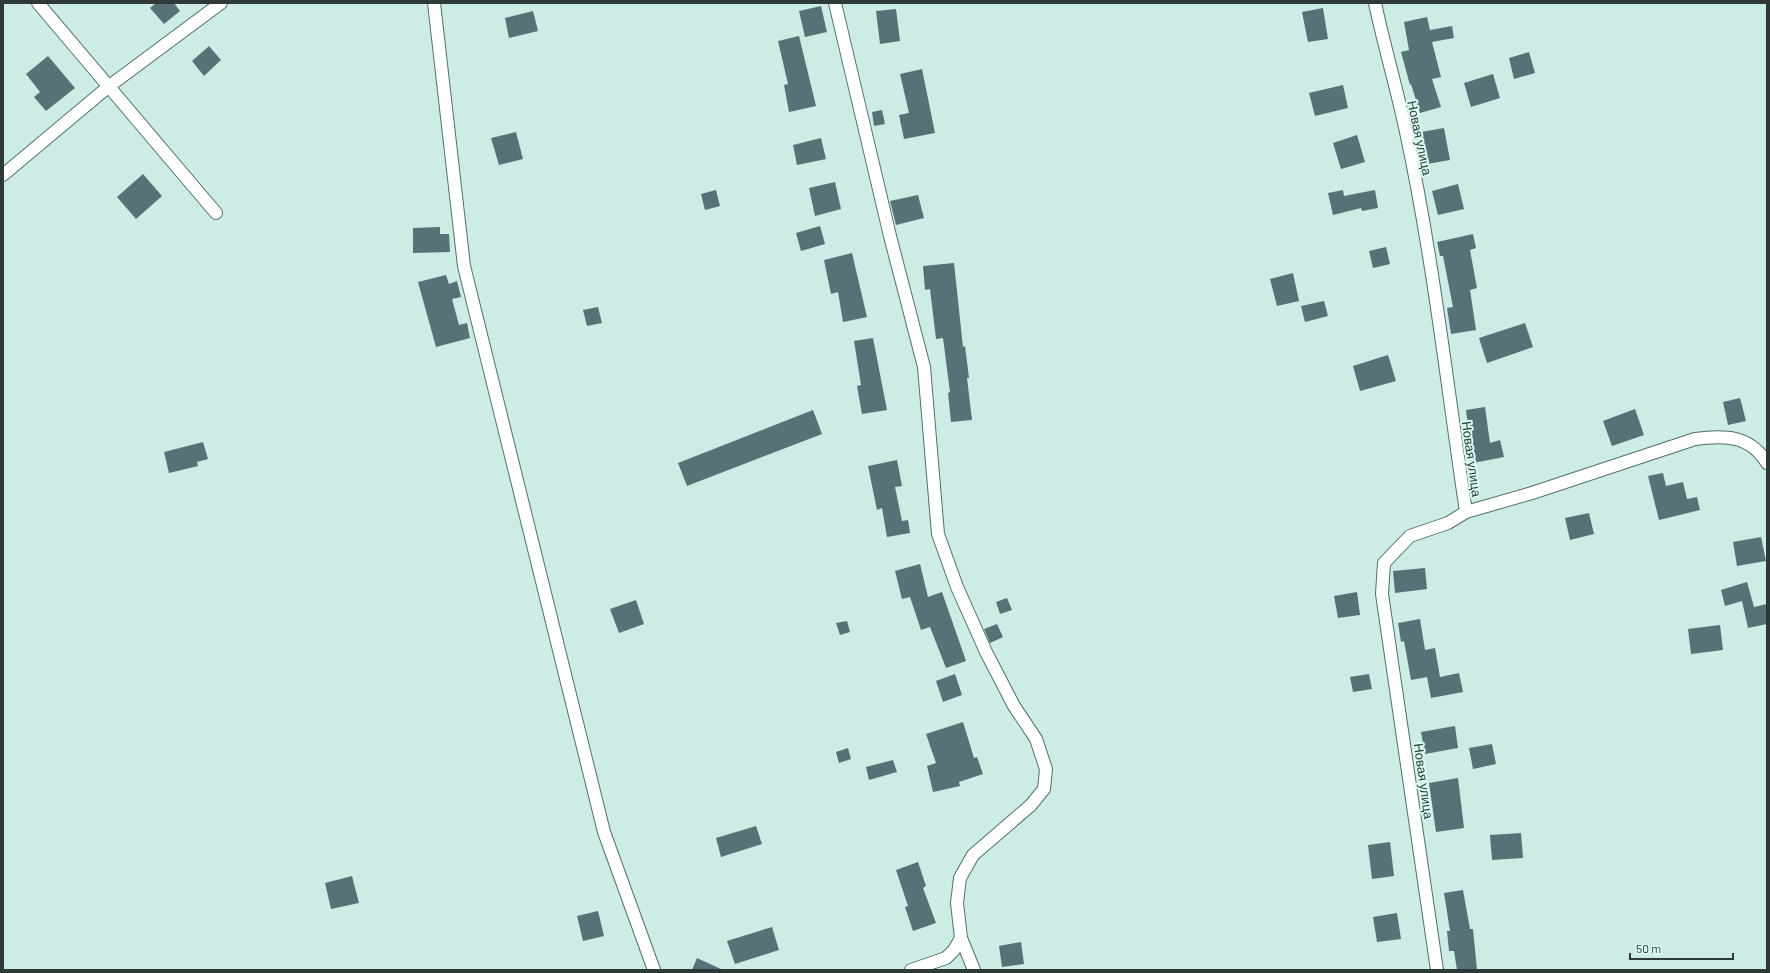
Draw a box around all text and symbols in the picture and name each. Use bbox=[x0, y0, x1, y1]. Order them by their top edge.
street label: Новая улица bbox=[1404, 99, 1436, 178]
street label: Новая улица bbox=[1459, 420, 1485, 498]
street label: Новая улица bbox=[1411, 742, 1437, 820]
scale bar bbox=[1630, 935, 1733, 961]
text: 50 m bbox=[1636, 941, 1661, 955]

